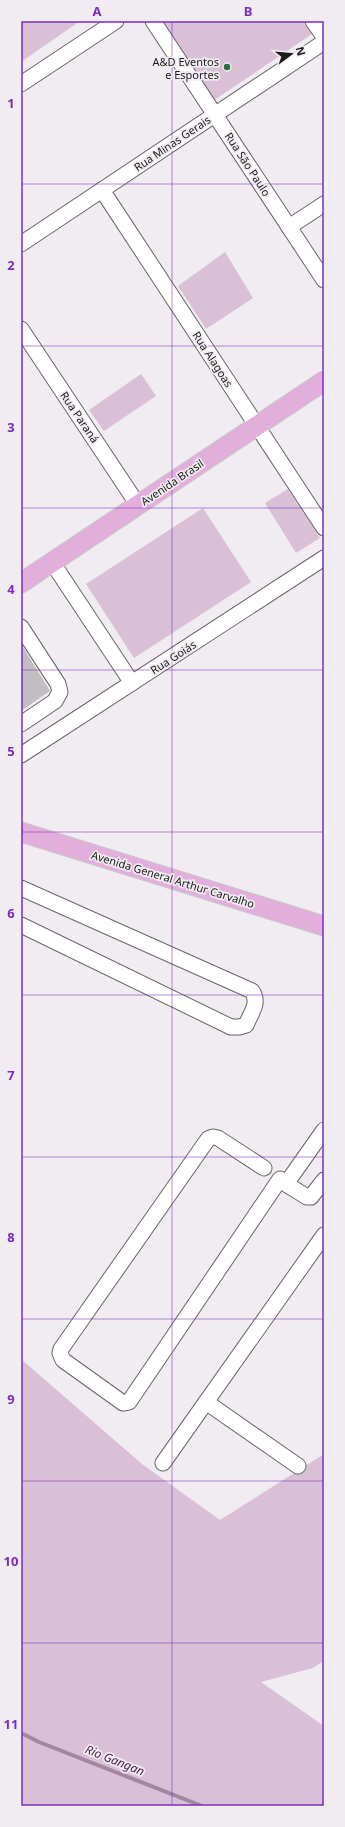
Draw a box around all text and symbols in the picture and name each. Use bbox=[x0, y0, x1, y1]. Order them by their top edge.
text: A bbox=[93, 2, 102, 20]
text: B bbox=[244, 2, 252, 20]
north arrow bbox=[271, 34, 311, 74]
text: N bbox=[293, 45, 310, 57]
place label: A&D Eventos e Esportes bbox=[152, 54, 219, 82]
marker: A&D Eventos e Esportes bbox=[222, 62, 232, 72]
text: 1 bbox=[7, 94, 15, 112]
street label: Rua Minas Gerais bbox=[131, 112, 213, 174]
street label: Rua São Paulo bbox=[222, 129, 274, 199]
text: 2 bbox=[7, 256, 15, 274]
street label: Rua Alagoas bbox=[189, 328, 237, 390]
street label: Rua Paraná bbox=[57, 388, 103, 446]
text: 3 bbox=[7, 418, 15, 436]
street label: Avenida Brasil bbox=[138, 455, 206, 509]
text: 4 bbox=[7, 580, 15, 598]
street label: Rua Goiás bbox=[147, 637, 199, 677]
text: 5 bbox=[7, 742, 15, 760]
street label: Avenida General Arthur Carvalho bbox=[90, 847, 257, 911]
text: 6 bbox=[7, 904, 15, 922]
text: 7 bbox=[7, 1066, 15, 1084]
text: 8 bbox=[7, 1228, 15, 1246]
text: 9 bbox=[7, 1390, 15, 1408]
text: 10 bbox=[4, 1552, 18, 1570]
text: 11 bbox=[4, 1715, 18, 1733]
water label: Rio Gangan bbox=[83, 1740, 147, 1780]

